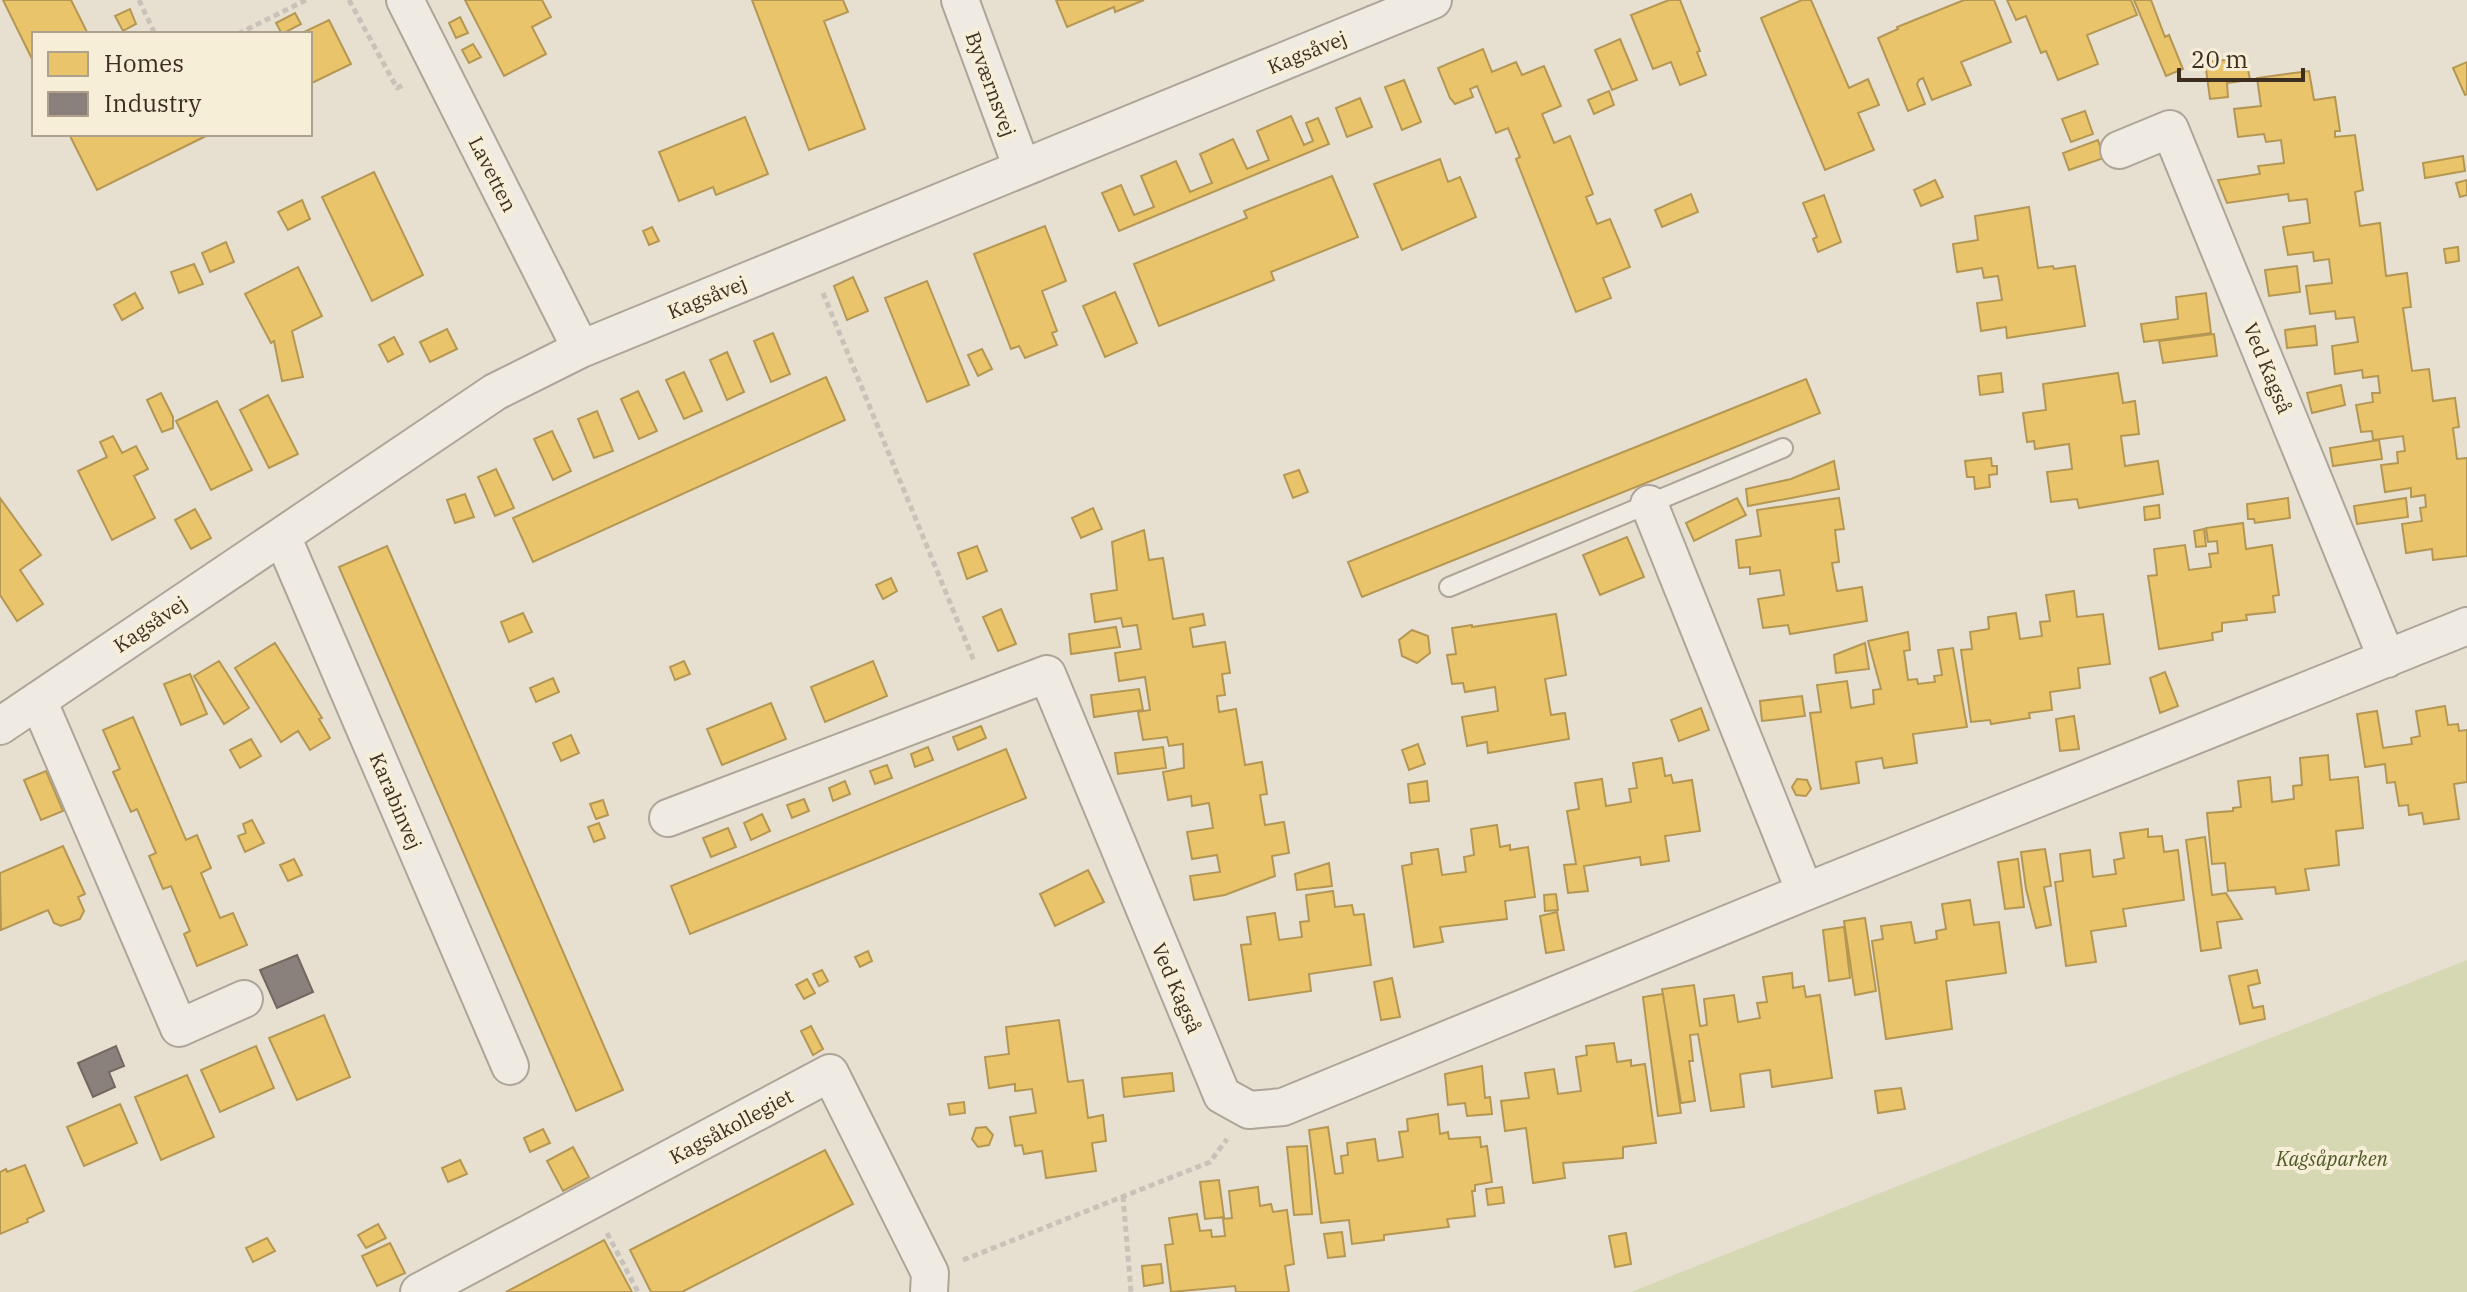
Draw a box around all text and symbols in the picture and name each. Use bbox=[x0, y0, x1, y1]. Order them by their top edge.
street label: Kagsåvej bbox=[1263, 24, 1351, 80]
street label: Byværnsvej bbox=[960, 28, 1022, 140]
legend bbox=[32, 32, 312, 136]
scale bar bbox=[2179, 32, 2303, 82]
text: 20 m bbox=[2191, 43, 2248, 75]
text: Homes bbox=[104, 47, 184, 79]
text: Industry bbox=[104, 87, 201, 119]
street label: Lavetten bbox=[463, 132, 524, 216]
street label: Kagsåvej bbox=[663, 269, 751, 325]
street label: Ved Kagså bbox=[2237, 318, 2299, 418]
street label: Kagsåvej bbox=[108, 590, 192, 658]
street label: Karabinvej bbox=[364, 749, 428, 853]
street label: Ved Kagså bbox=[1146, 938, 1208, 1038]
street label: Kagsåkollegiet bbox=[664, 1082, 798, 1170]
park label: Kagsåparken bbox=[2275, 1145, 2389, 1172]

